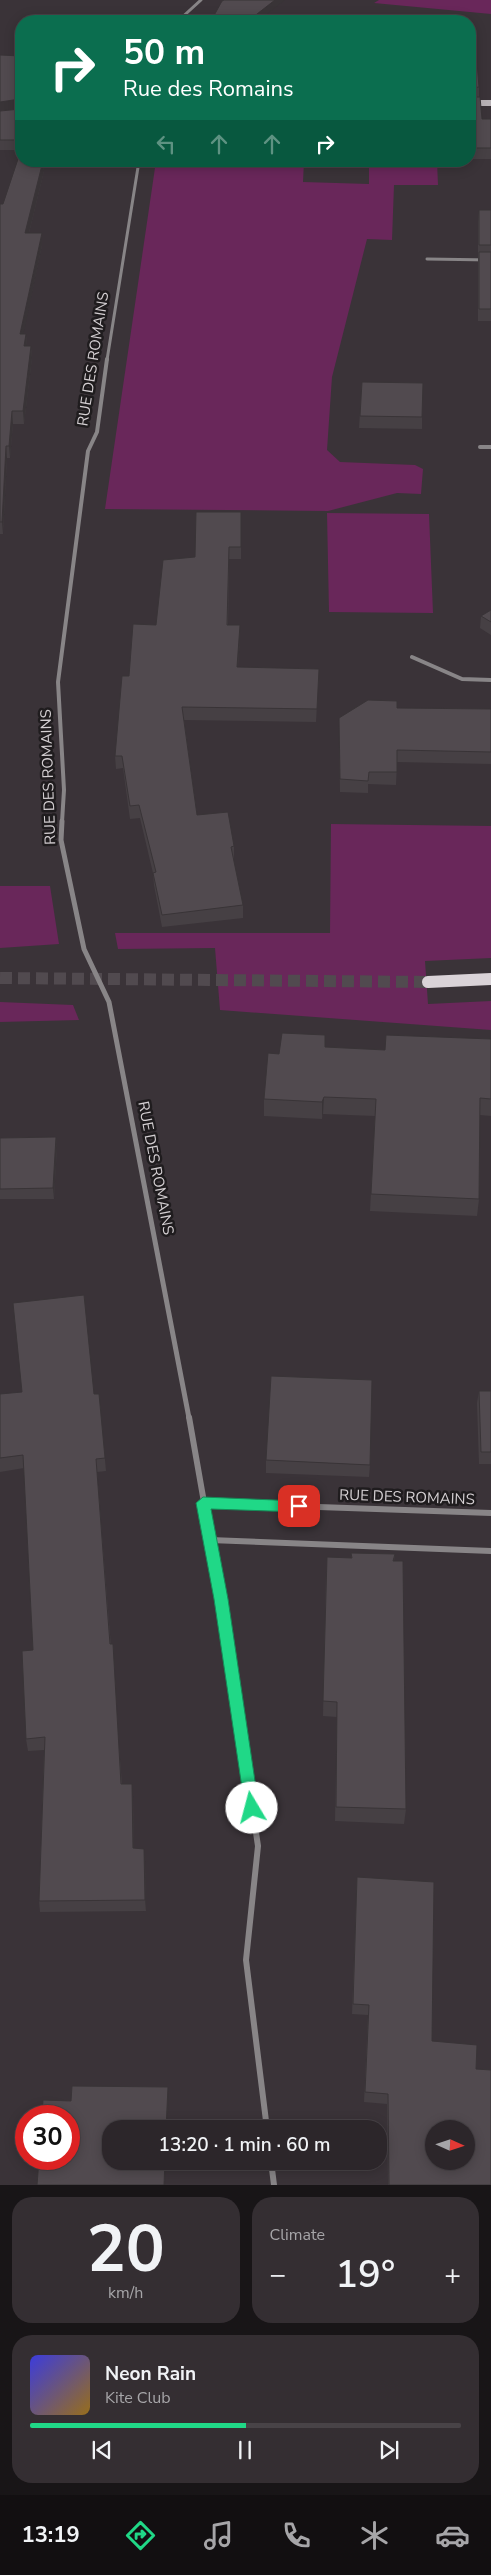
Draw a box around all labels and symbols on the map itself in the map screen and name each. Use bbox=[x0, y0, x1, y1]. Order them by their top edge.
street label: RUE DES ROMAINS bbox=[73, 290, 113, 428]
street label: RUE DES ROMAINS bbox=[36, 709, 60, 845]
street label: RUE DES ROMAINS bbox=[133, 1099, 179, 1237]
pin bbox=[278, 1485, 320, 1527]
street label: RUE DES ROMAINS bbox=[339, 1485, 475, 1509]
position arrow bbox=[225, 1781, 277, 1833]
speed limit sign: 30 bbox=[15, 2105, 80, 2170]
north arrow bbox=[425, 2120, 475, 2170]

